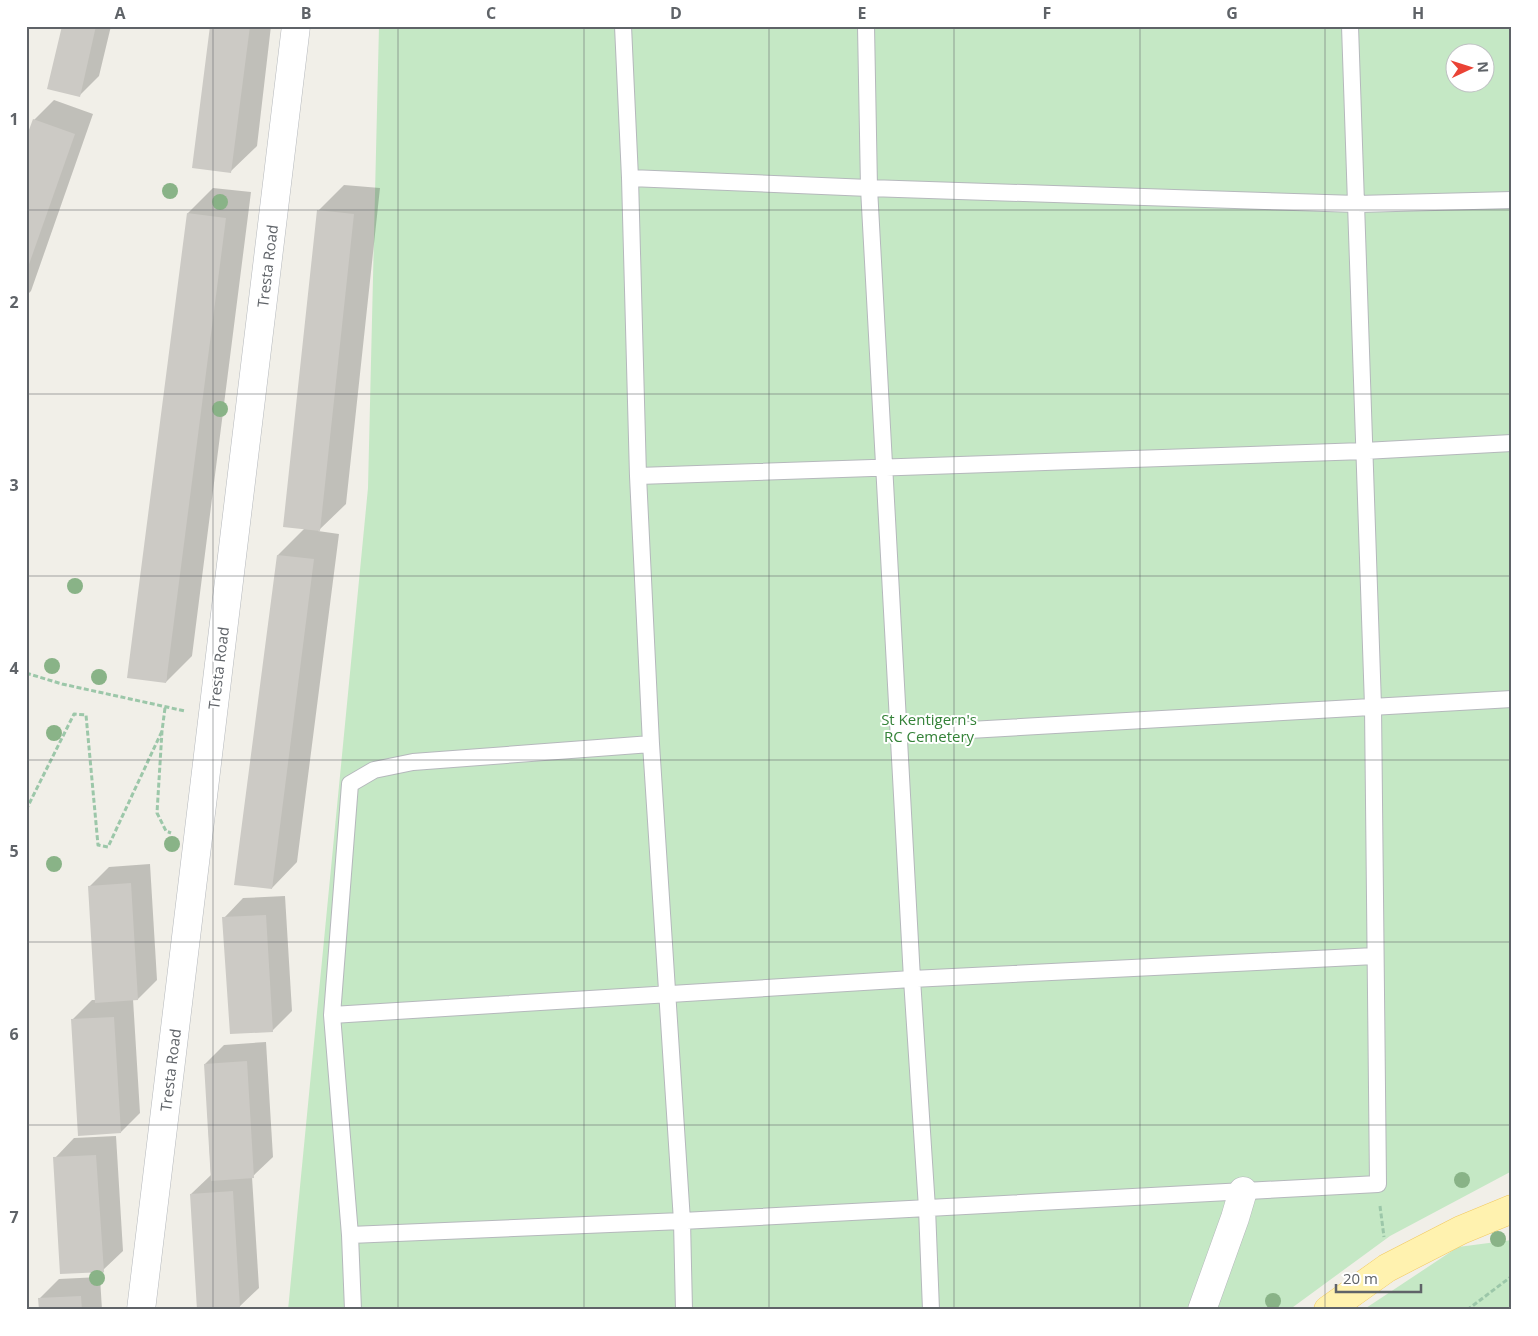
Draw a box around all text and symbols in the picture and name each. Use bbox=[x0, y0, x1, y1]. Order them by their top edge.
text: A bbox=[114, 2, 126, 24]
text: B bbox=[301, 2, 311, 24]
text: C bbox=[486, 2, 496, 24]
text: D bbox=[670, 2, 682, 24]
text: E bbox=[858, 2, 867, 24]
text: F bbox=[1043, 2, 1051, 24]
text: G bbox=[1226, 2, 1238, 24]
text: H bbox=[1412, 2, 1424, 24]
north arrow bbox=[1446, 42, 1496, 92]
text: N bbox=[1474, 61, 1493, 73]
text: 1 bbox=[9, 108, 19, 130]
street label: Tresta Road bbox=[252, 223, 282, 309]
text: 2 bbox=[9, 291, 19, 313]
text: 3 bbox=[9, 474, 19, 496]
street label: Tresta Road bbox=[203, 625, 233, 711]
text: 4 bbox=[9, 657, 19, 679]
park label: St Kentigern's RC Cemetery bbox=[881, 709, 977, 746]
text: 5 bbox=[9, 840, 19, 862]
text: 6 bbox=[9, 1023, 19, 1045]
street label: Tresta Road bbox=[155, 1027, 185, 1113]
text: 7 bbox=[9, 1206, 19, 1228]
scale bar bbox=[1336, 1261, 1420, 1293]
text: 20 m bbox=[1343, 1268, 1378, 1288]

